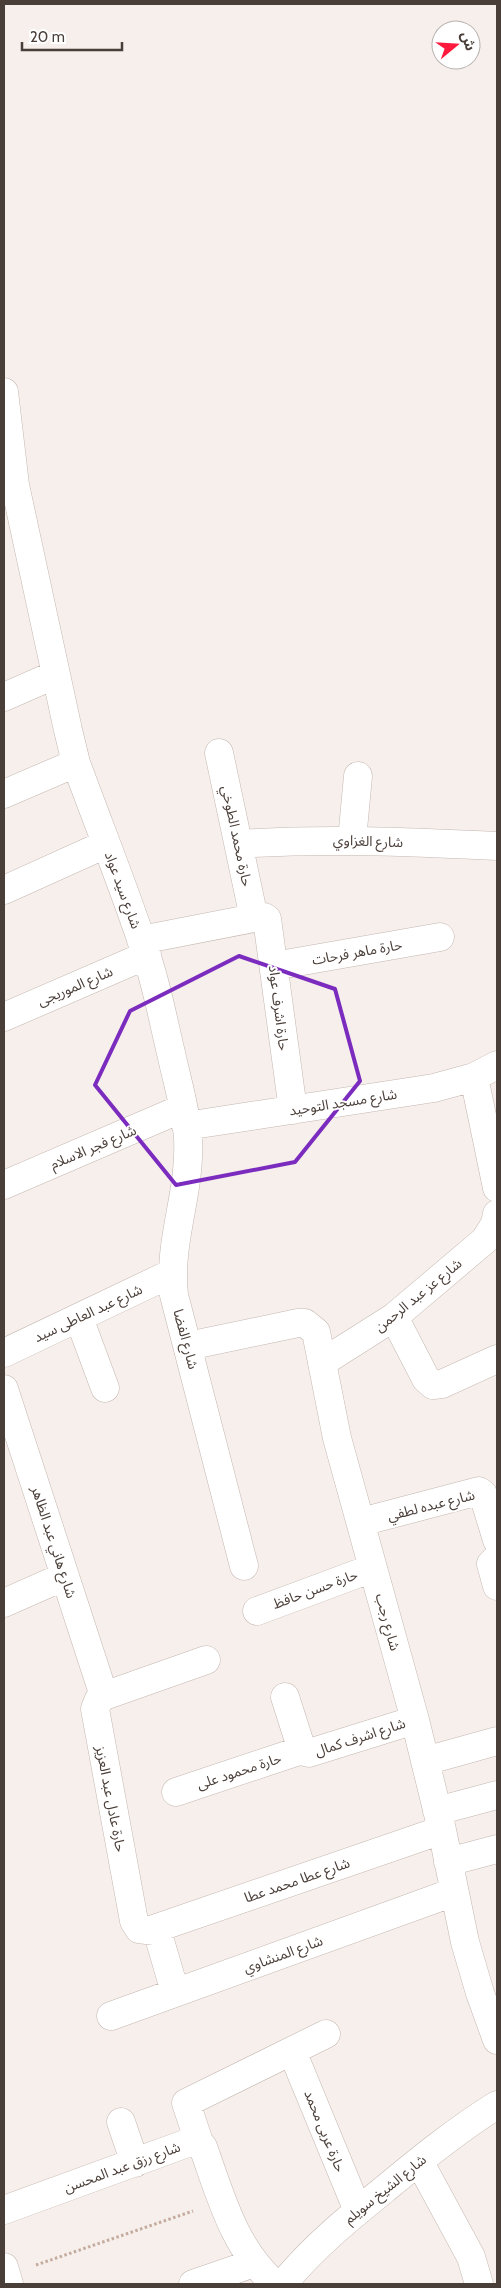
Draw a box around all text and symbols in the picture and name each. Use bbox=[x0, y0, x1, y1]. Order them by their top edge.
scale bar bbox=[22, 20, 122, 52]
north arrow bbox=[431, 20, 481, 70]
text: 20 m bbox=[30, 28, 65, 46]
text: ش bbox=[457, 29, 480, 53]
street label: حارة محمد الطوخي bbox=[215, 784, 256, 889]
street label: شارع الغزاوي bbox=[333, 831, 403, 853]
street label: شارع سيد عواد bbox=[99, 849, 145, 932]
street label: حارة ماهر فرحات bbox=[310, 935, 404, 969]
street label: شارع الموريجى bbox=[35, 962, 116, 1012]
street label: حارة اشرف عواد bbox=[265, 964, 293, 1052]
street label: شارع مسجد التوحيد bbox=[288, 1085, 399, 1121]
street label: شارع فجر الاسلام bbox=[47, 1121, 140, 1175]
street label: شارع عز عبد الرحمن bbox=[371, 1254, 467, 1337]
street label: شارع عبد العاطى سيد bbox=[31, 1280, 146, 1348]
street label: شارع الفضا bbox=[167, 1307, 203, 1372]
street label: شارع هاني عبد الظاهر bbox=[25, 1483, 81, 1601]
street label: شارع عبده لطفي bbox=[385, 1485, 477, 1527]
street label: حارة حسن حافظ bbox=[270, 1565, 360, 1613]
street label: شارع رجب bbox=[370, 1591, 404, 1653]
street label: شارع اشرف كمال bbox=[312, 1714, 408, 1762]
street label: حارة عادل عبد العزيز bbox=[92, 1743, 130, 1854]
street label: حارة محمود على bbox=[194, 1749, 284, 1793]
street label: شارع عطا محمد عطا bbox=[242, 1853, 353, 1908]
street label: شارع المنشاوي bbox=[241, 1931, 326, 1979]
street label: حارة عربى محمد bbox=[300, 2087, 350, 2175]
street label: شارع رزق عبد المحسن bbox=[61, 2138, 183, 2198]
street label: شارع الشيخ سويلم bbox=[340, 2150, 431, 2229]

